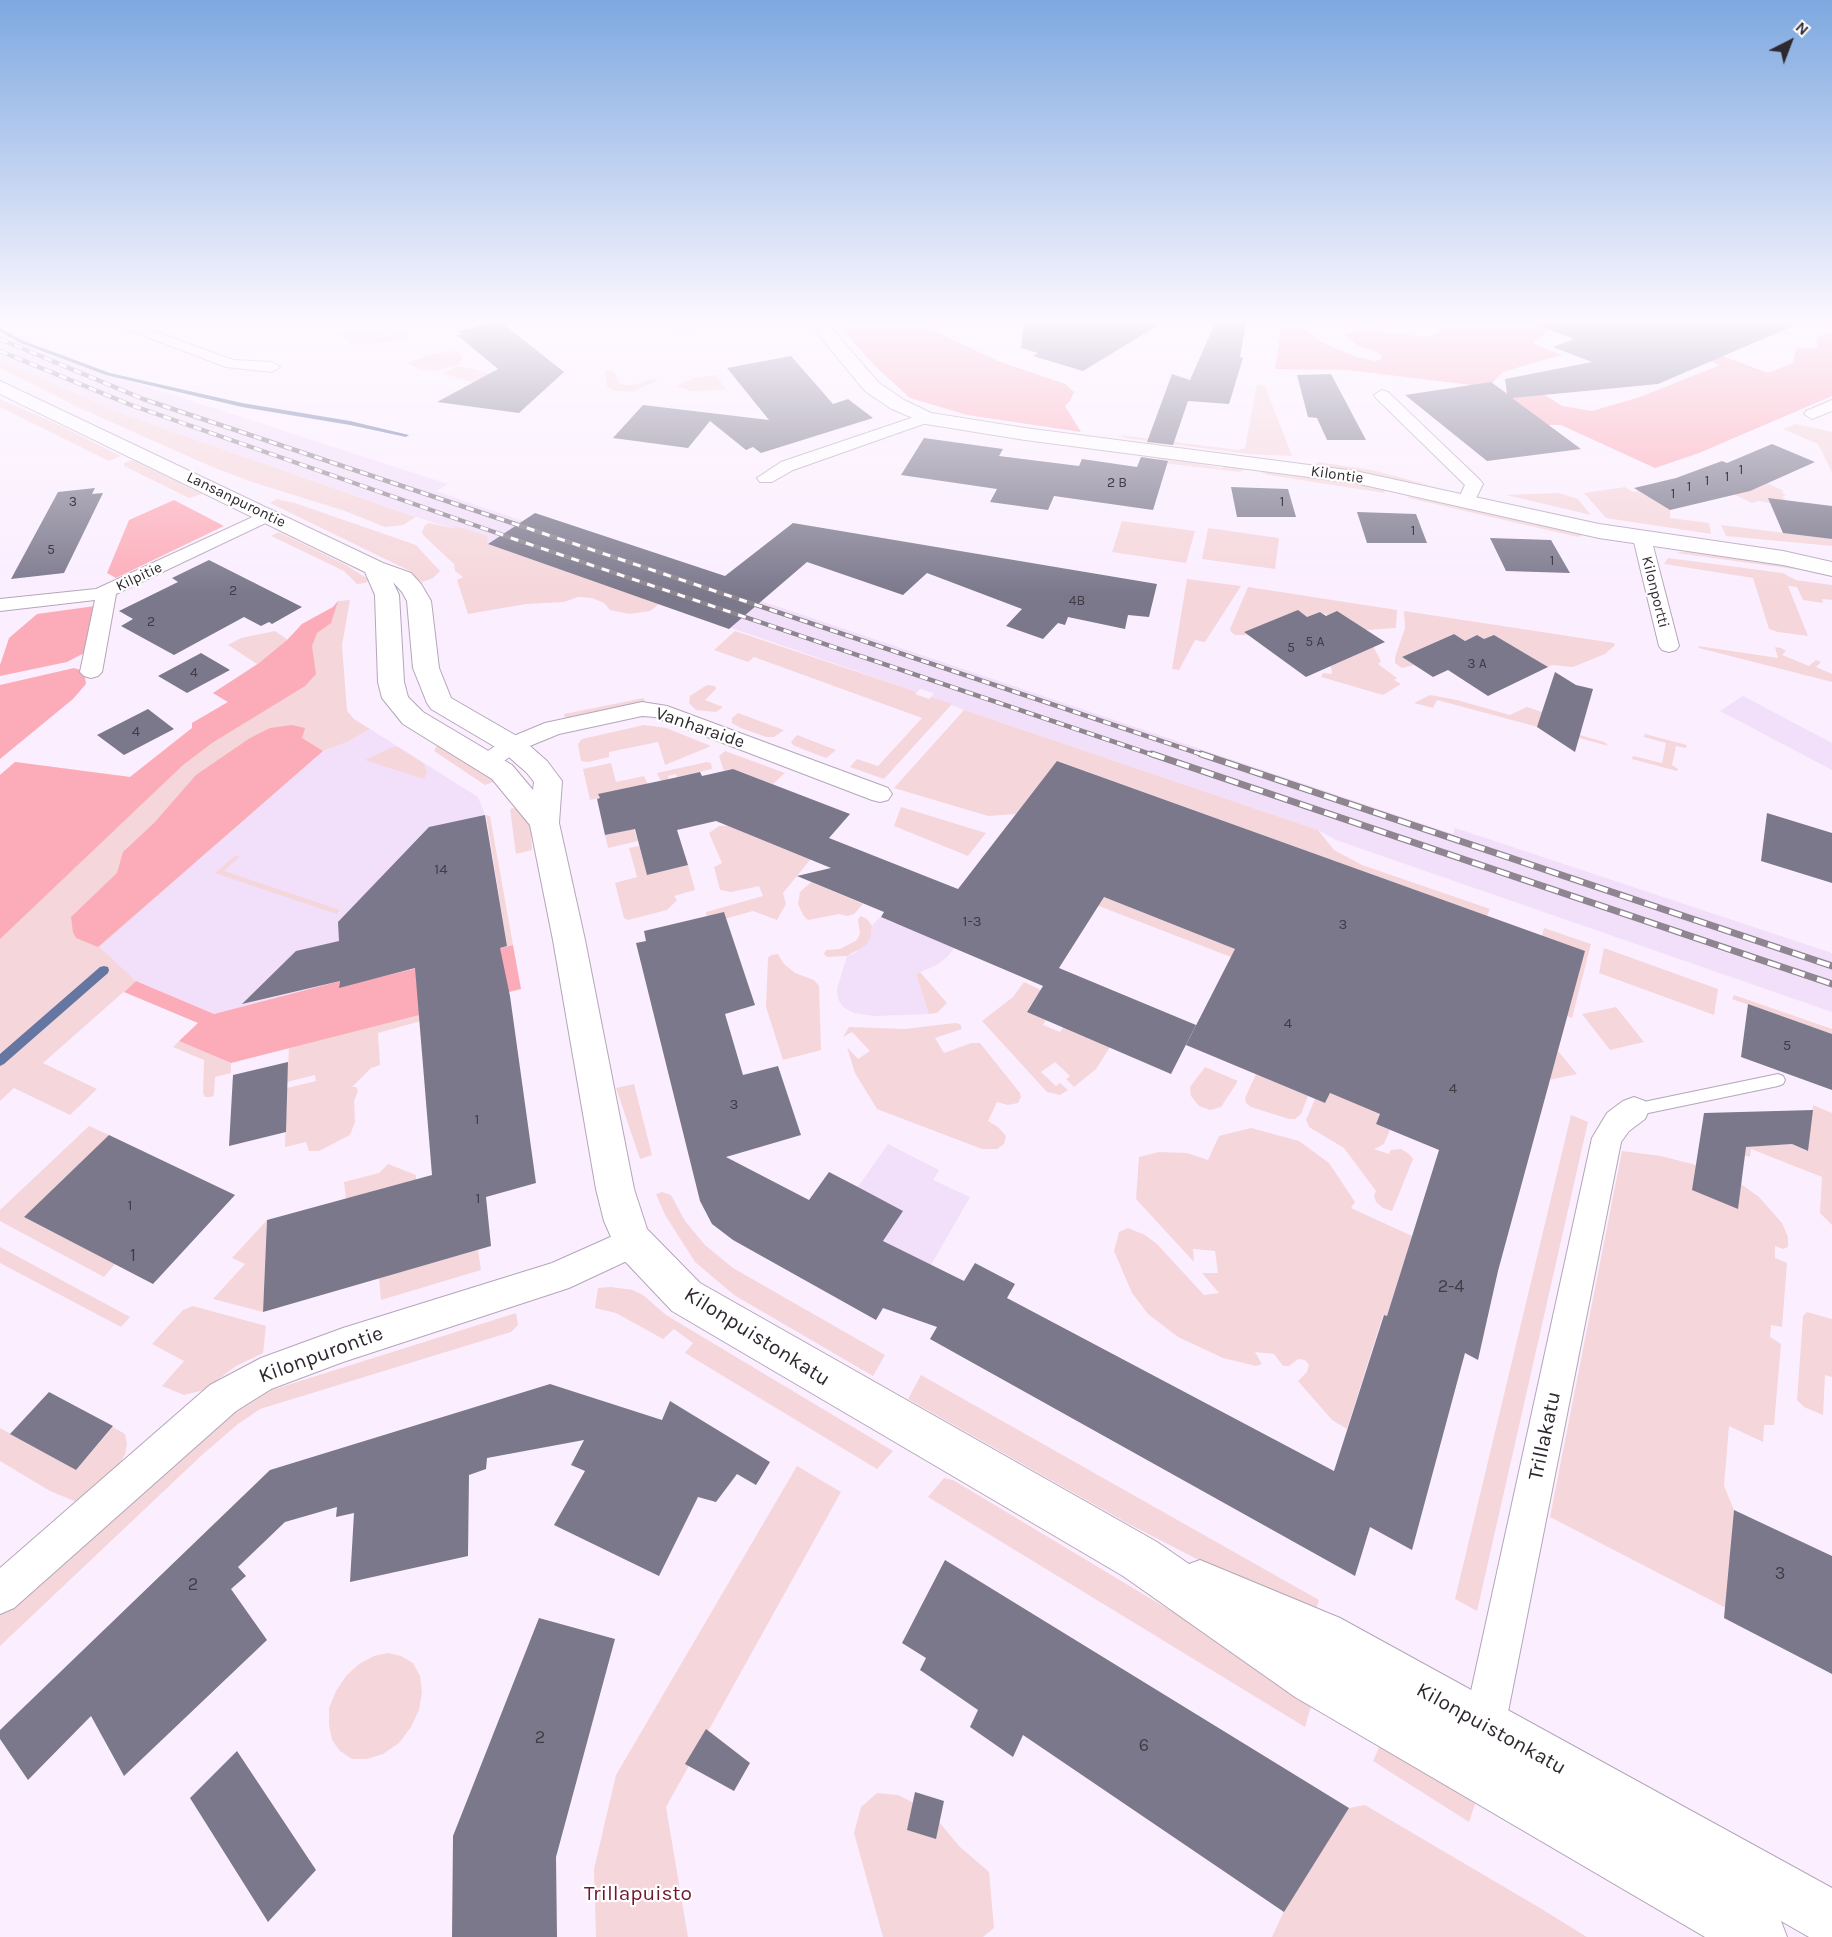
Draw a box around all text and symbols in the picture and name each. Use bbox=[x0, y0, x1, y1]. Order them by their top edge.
north arrow bbox=[1760, 12, 1820, 72]
text: N bbox=[1792, 17, 1813, 39]
street label: Kilontie bbox=[1310, 462, 1364, 488]
house number: 1 bbox=[1739, 462, 1743, 478]
street label: Lansanpurontie bbox=[184, 468, 288, 532]
house number: 1 bbox=[1725, 469, 1729, 485]
house number: 1 bbox=[1705, 473, 1709, 489]
house number: 2 B bbox=[1107, 475, 1127, 491]
house number: 1 bbox=[1687, 479, 1691, 495]
house number: 1 bbox=[1671, 486, 1675, 502]
house number: 3 bbox=[69, 494, 77, 510]
house number: 1 bbox=[1280, 494, 1284, 510]
house number: 1 bbox=[1411, 523, 1415, 539]
house number: 5 bbox=[47, 542, 55, 558]
house number: 1 bbox=[1550, 553, 1554, 569]
street label: Kilonportti bbox=[1637, 554, 1673, 630]
street label: Kilpitie bbox=[113, 559, 165, 595]
house number: 2 bbox=[229, 583, 237, 599]
house number: 4B bbox=[1069, 593, 1085, 609]
house number: 2 bbox=[147, 614, 155, 630]
house number: 5 A bbox=[1305, 634, 1325, 650]
house number: 5 bbox=[1287, 640, 1295, 656]
house number: 3 A bbox=[1467, 656, 1487, 672]
house number: 4 bbox=[190, 665, 198, 681]
street label: Vanharaide bbox=[653, 703, 747, 753]
house number: 4 bbox=[132, 723, 140, 741]
house number: 14 bbox=[434, 861, 448, 879]
house number: 1-3 bbox=[962, 913, 982, 931]
house number: 3 bbox=[1339, 916, 1347, 934]
house number: 4 bbox=[1284, 1015, 1292, 1033]
house number: 5 bbox=[1783, 1037, 1791, 1055]
house number: 4 bbox=[1449, 1080, 1457, 1098]
house number: 3 bbox=[730, 1096, 738, 1114]
house number: 1 bbox=[475, 1111, 479, 1129]
house number: 1 bbox=[476, 1190, 480, 1208]
house number: 1 bbox=[128, 1197, 132, 1215]
house number: 1 bbox=[130, 1245, 136, 1267]
house number: 2-4 bbox=[1438, 1276, 1464, 1298]
street label: Kilonpuistonkatu bbox=[679, 1282, 835, 1392]
street label: Kilonpurontie bbox=[255, 1321, 387, 1389]
street label: Trillakatu bbox=[1523, 1389, 1567, 1483]
house number: 3 bbox=[1775, 1563, 1785, 1585]
house number: 2 bbox=[188, 1574, 198, 1596]
street label: Kilonpuistonkatu bbox=[1412, 1677, 1570, 1781]
house number: 2 bbox=[535, 1727, 545, 1749]
house number: 6 bbox=[1139, 1735, 1149, 1757]
park label: Trillapuisto bbox=[584, 1881, 692, 1907]

